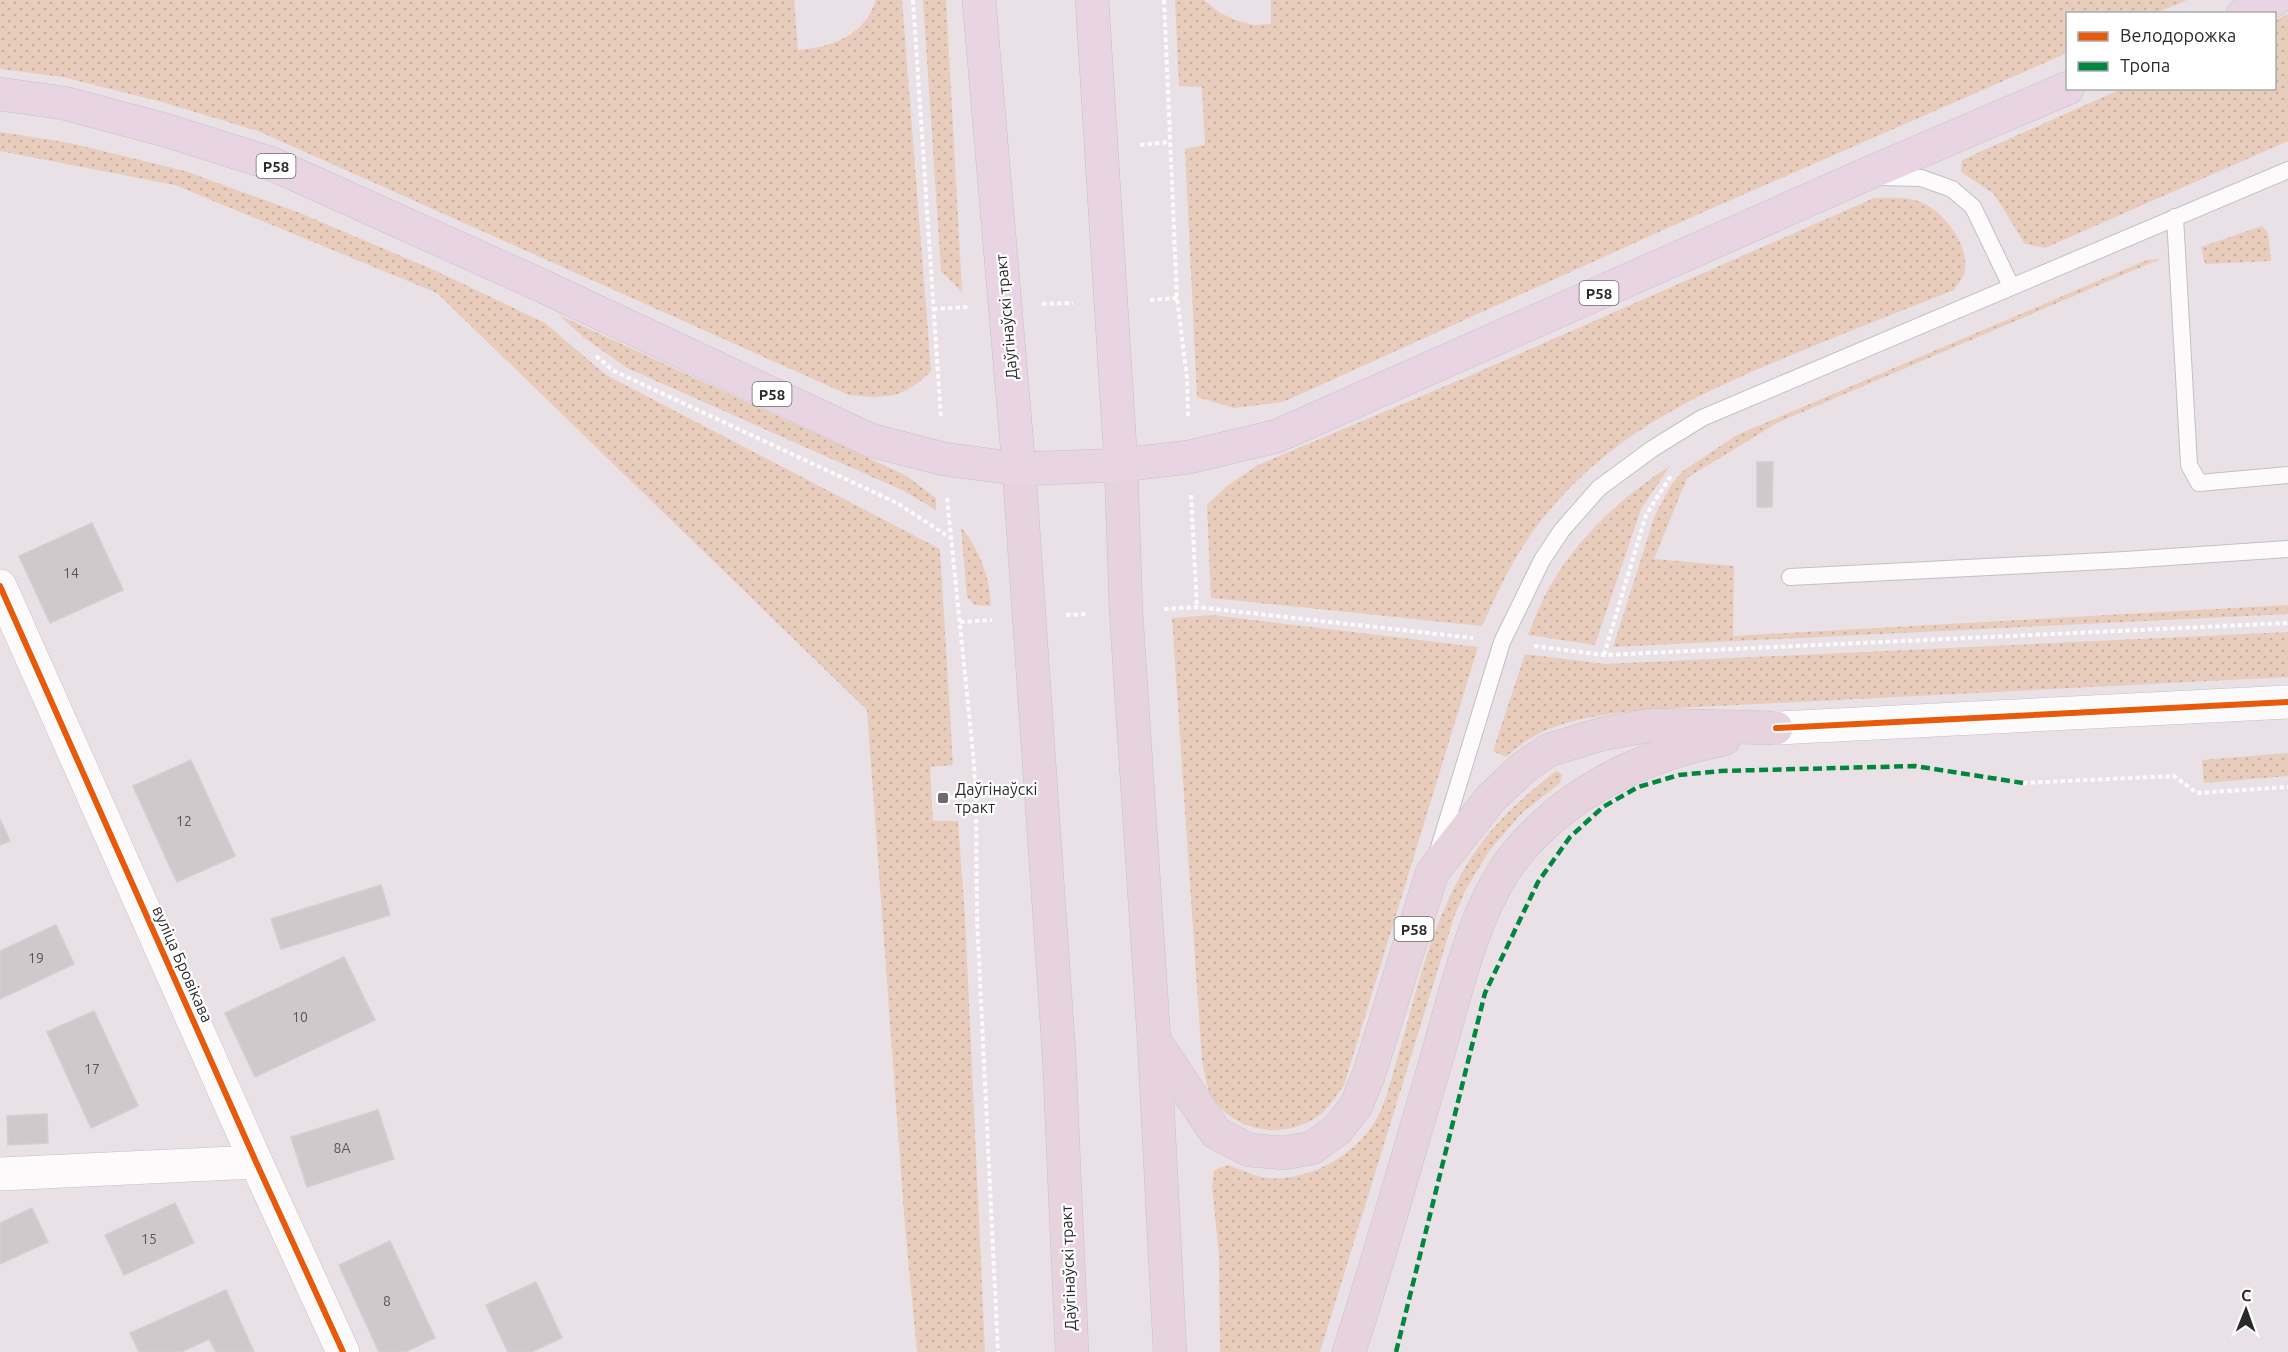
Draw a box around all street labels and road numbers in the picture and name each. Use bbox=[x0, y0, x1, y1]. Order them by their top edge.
road number: Р58 bbox=[256, 154, 296, 178]
street label: Даўгінаўскі тракт bbox=[992, 253, 1020, 381]
road number: Р58 bbox=[1580, 281, 1618, 305]
road number: Р58 bbox=[752, 382, 792, 406]
street label: вуліца Бровікава bbox=[149, 903, 217, 1025]
road number: Р58 bbox=[1394, 917, 1434, 941]
street label: Даўгінаўскі тракт bbox=[1057, 1205, 1079, 1331]

